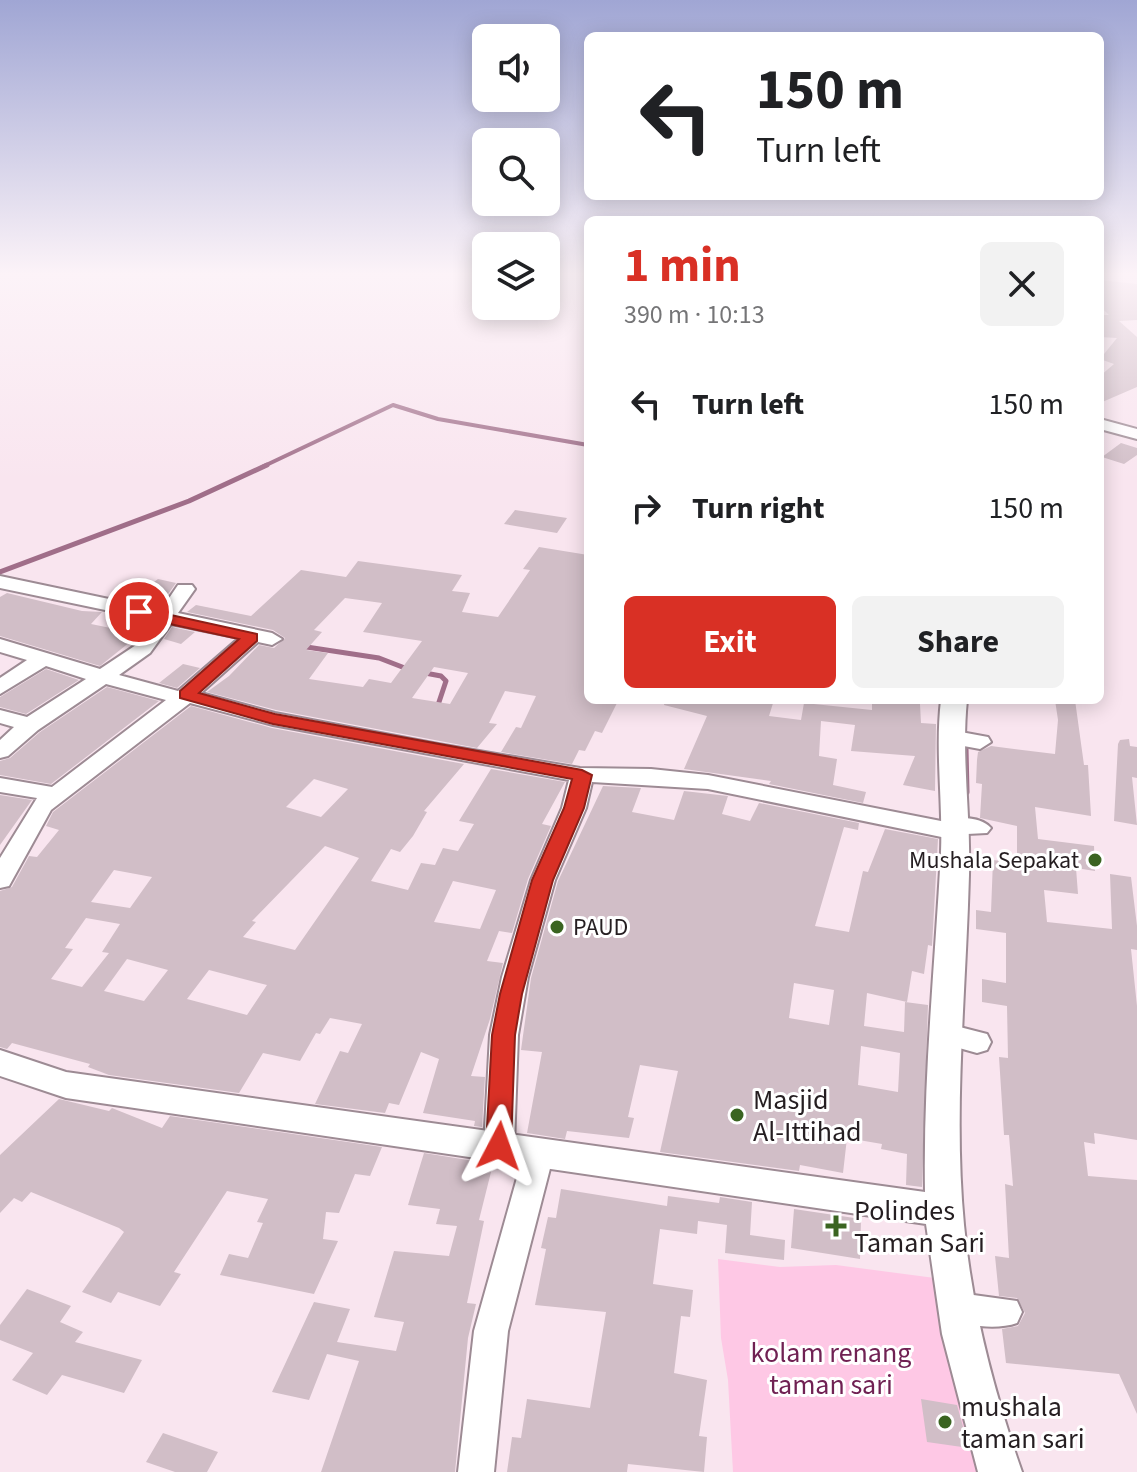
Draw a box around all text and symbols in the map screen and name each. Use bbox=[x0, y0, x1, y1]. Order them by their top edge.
map controls bbox=[472, 24, 560, 320]
button: sound bbox=[472, 24, 560, 112]
text: 150 m bbox=[756, 51, 904, 130]
icon: left bbox=[624, 64, 728, 168]
text: Turn left bbox=[756, 125, 881, 176]
button: search bbox=[472, 128, 560, 216]
button: layers bbox=[472, 232, 560, 320]
text: 1 min bbox=[624, 232, 741, 300]
button: close bbox=[980, 242, 1064, 326]
text: 390 m · 10:13 bbox=[624, 296, 765, 333]
icon: left bbox=[624, 382, 668, 426]
text: Turn left bbox=[692, 383, 804, 426]
text: 150 m bbox=[988, 383, 1064, 426]
icon: right bbox=[624, 486, 668, 530]
text: Turn right bbox=[692, 487, 824, 530]
text: 150 m bbox=[988, 487, 1064, 530]
pin bbox=[105, 578, 173, 646]
icon: arrive bbox=[117, 590, 161, 634]
button: Exit bbox=[624, 596, 836, 688]
button: Share bbox=[852, 596, 1064, 688]
place label: Mushala Sepakat bbox=[909, 843, 1079, 878]
marker: Mushala Sepakat bbox=[1086, 851, 1104, 869]
place label: PAUD bbox=[573, 910, 628, 945]
marker: PAUD bbox=[548, 918, 566, 936]
place label: Masjid Al-Ittihad bbox=[753, 1080, 862, 1152]
position arrow bbox=[457, 1104, 541, 1188]
marker: Masjid Al-Ittihad bbox=[728, 1106, 746, 1124]
place label: Polindes Taman Sari bbox=[854, 1191, 985, 1263]
marker: Polindes Taman Sari bbox=[825, 1215, 847, 1237]
park label: kolam renang taman sari bbox=[751, 1333, 911, 1405]
place label: mushala taman sari bbox=[961, 1387, 1085, 1459]
marker: mushala taman sari bbox=[936, 1413, 954, 1431]

